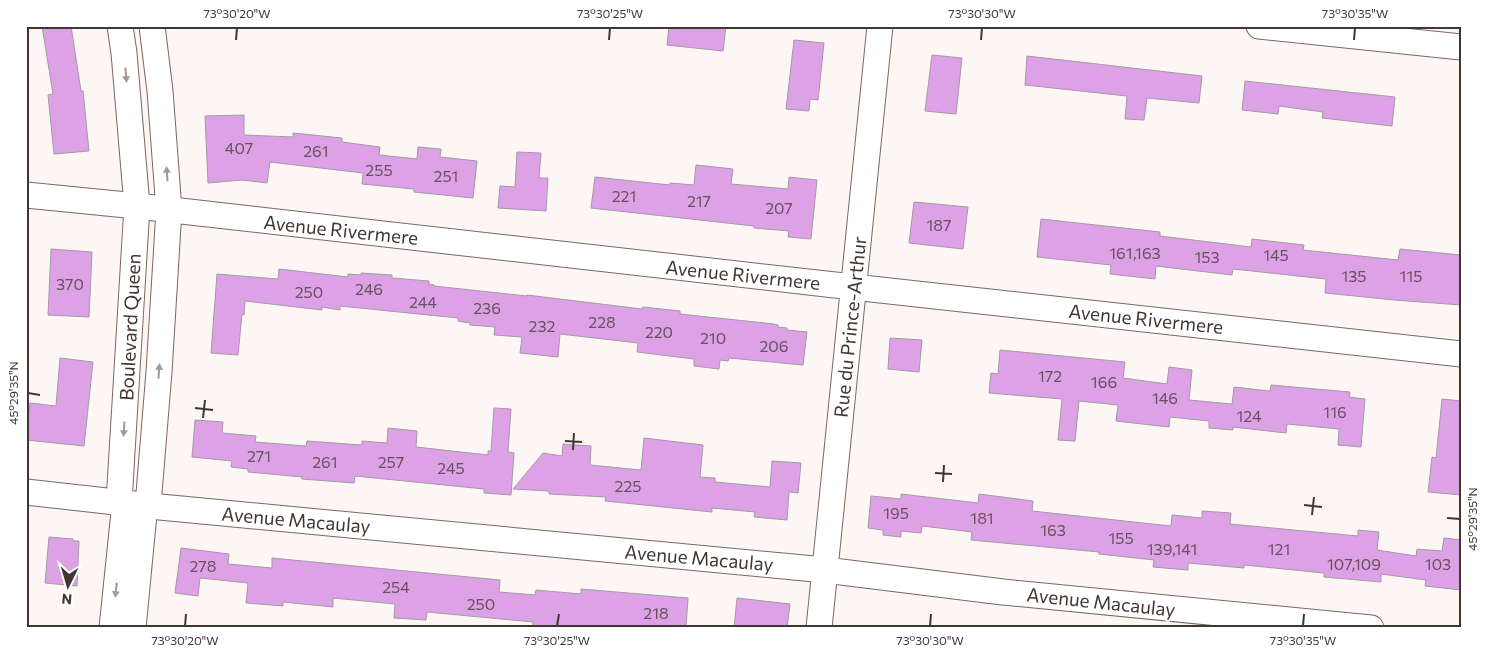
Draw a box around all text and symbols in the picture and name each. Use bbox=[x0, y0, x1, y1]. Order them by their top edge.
text: 73°30'20"W bbox=[203, 6, 271, 20]
text: 73°30'25"W bbox=[577, 6, 643, 20]
text: 73°30'30"W bbox=[948, 6, 1016, 20]
text: 73°30'35"W bbox=[1322, 6, 1388, 20]
one-way arrow bbox=[122, 67, 130, 83]
house number: 407 bbox=[225, 138, 253, 157]
house number: 261 bbox=[303, 141, 329, 160]
house number: 255 bbox=[365, 160, 393, 179]
one-way arrow bbox=[162, 166, 170, 182]
house number: 251 bbox=[434, 166, 458, 185]
house number: 221 bbox=[612, 186, 636, 205]
house number: 217 bbox=[687, 191, 711, 210]
house number: 207 bbox=[765, 198, 793, 217]
street label: Avenue Rivermere bbox=[263, 210, 420, 249]
house number: 187 bbox=[927, 215, 951, 234]
street label: Rue du Prince-Arthur bbox=[829, 235, 870, 419]
house number: 161,163 bbox=[1109, 243, 1161, 262]
house number: 145 bbox=[1263, 245, 1289, 264]
house number: 153 bbox=[1194, 247, 1220, 266]
street label: Boulevard Queen bbox=[114, 253, 145, 401]
street label: Avenue Rivermere bbox=[665, 255, 822, 294]
house number: 135 bbox=[1341, 266, 1367, 285]
house number: 115 bbox=[1400, 266, 1422, 285]
house number: 370 bbox=[56, 274, 84, 293]
house number: 246 bbox=[355, 279, 383, 298]
house number: 250 bbox=[295, 282, 323, 301]
house number: 244 bbox=[409, 292, 437, 311]
house number: 236 bbox=[473, 298, 501, 317]
street label: Avenue Rivermere bbox=[1068, 299, 1225, 338]
house number: 228 bbox=[588, 312, 616, 331]
house number: 232 bbox=[529, 316, 556, 335]
house number: 220 bbox=[645, 322, 673, 341]
house number: 210 bbox=[700, 328, 726, 347]
house number: 206 bbox=[760, 336, 788, 355]
text: 45°29'35"N bbox=[6, 361, 20, 425]
one-way arrow bbox=[156, 363, 164, 379]
house number: 172 bbox=[1038, 366, 1062, 385]
house number: 166 bbox=[1091, 372, 1117, 391]
house number: 146 bbox=[1152, 388, 1178, 407]
house number: 116 bbox=[1323, 402, 1347, 421]
house number: 124 bbox=[1236, 406, 1262, 425]
one-way arrow bbox=[119, 421, 127, 437]
house number: 271 bbox=[247, 446, 271, 465]
house number: 261 bbox=[312, 452, 338, 471]
house number: 257 bbox=[378, 452, 404, 471]
house number: 245 bbox=[437, 458, 465, 477]
house number: 225 bbox=[615, 476, 641, 495]
text: 45°29'35"N bbox=[1465, 487, 1479, 551]
street label: Avenue Macaulay bbox=[221, 502, 372, 537]
house number: 195 bbox=[883, 503, 909, 522]
house number: 181 bbox=[970, 508, 994, 527]
house number: 163 bbox=[1040, 520, 1066, 539]
house number: 155 bbox=[1108, 528, 1134, 547]
house number: 139,141 bbox=[1147, 539, 1197, 558]
house number: 121 bbox=[1268, 539, 1290, 558]
street label: Avenue Macaulay bbox=[624, 540, 775, 575]
house number: 107,109 bbox=[1327, 554, 1381, 573]
house number: 103 bbox=[1425, 554, 1451, 573]
house number: 278 bbox=[190, 556, 216, 575]
north arrow bbox=[42, 562, 92, 612]
house number: 254 bbox=[382, 577, 410, 596]
one-way arrow bbox=[112, 582, 120, 598]
street label: Avenue Macaulay bbox=[1026, 582, 1177, 621]
text: N bbox=[61, 591, 73, 608]
house number: 250 bbox=[467, 594, 495, 613]
house number: 218 bbox=[643, 603, 669, 622]
text: 73°30'20"W bbox=[151, 633, 219, 647]
text: 73°30'25"W bbox=[524, 633, 590, 647]
text: 73°30'30"W bbox=[896, 633, 964, 647]
text: 73°30'35"W bbox=[1270, 633, 1336, 647]

